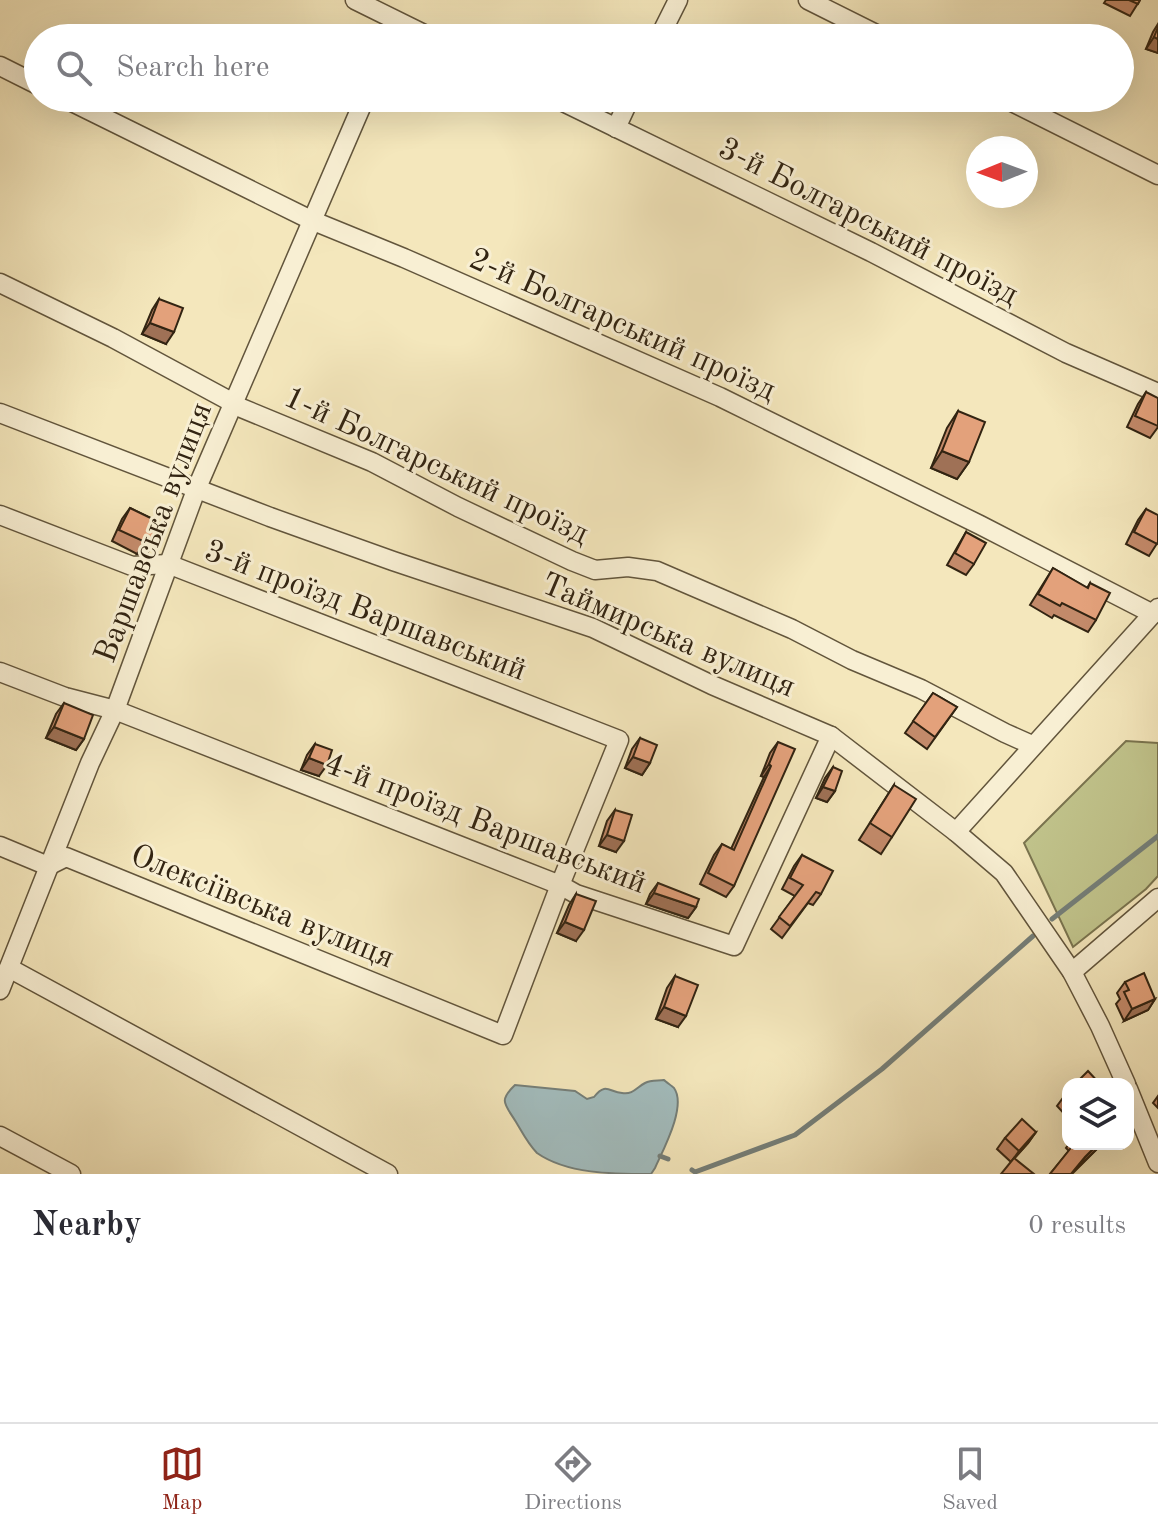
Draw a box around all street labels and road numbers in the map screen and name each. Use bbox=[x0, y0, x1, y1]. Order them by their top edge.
street label: 3-й Болгарський проїзд bbox=[713, 133, 1023, 312]
street label: 2-й Болгарський проїзд bbox=[464, 244, 780, 408]
street label: 1-й Болгарський проїзд bbox=[279, 382, 593, 551]
street label: Варшавська вулиця bbox=[90, 398, 219, 668]
street label: 3-й проїзд Варшавський bbox=[200, 536, 530, 688]
street label: Таймирська вулиця bbox=[536, 569, 800, 705]
street label: 4-й проїзд Варшавський bbox=[320, 749, 650, 901]
street label: Олексіївська вулиця bbox=[126, 840, 398, 975]

